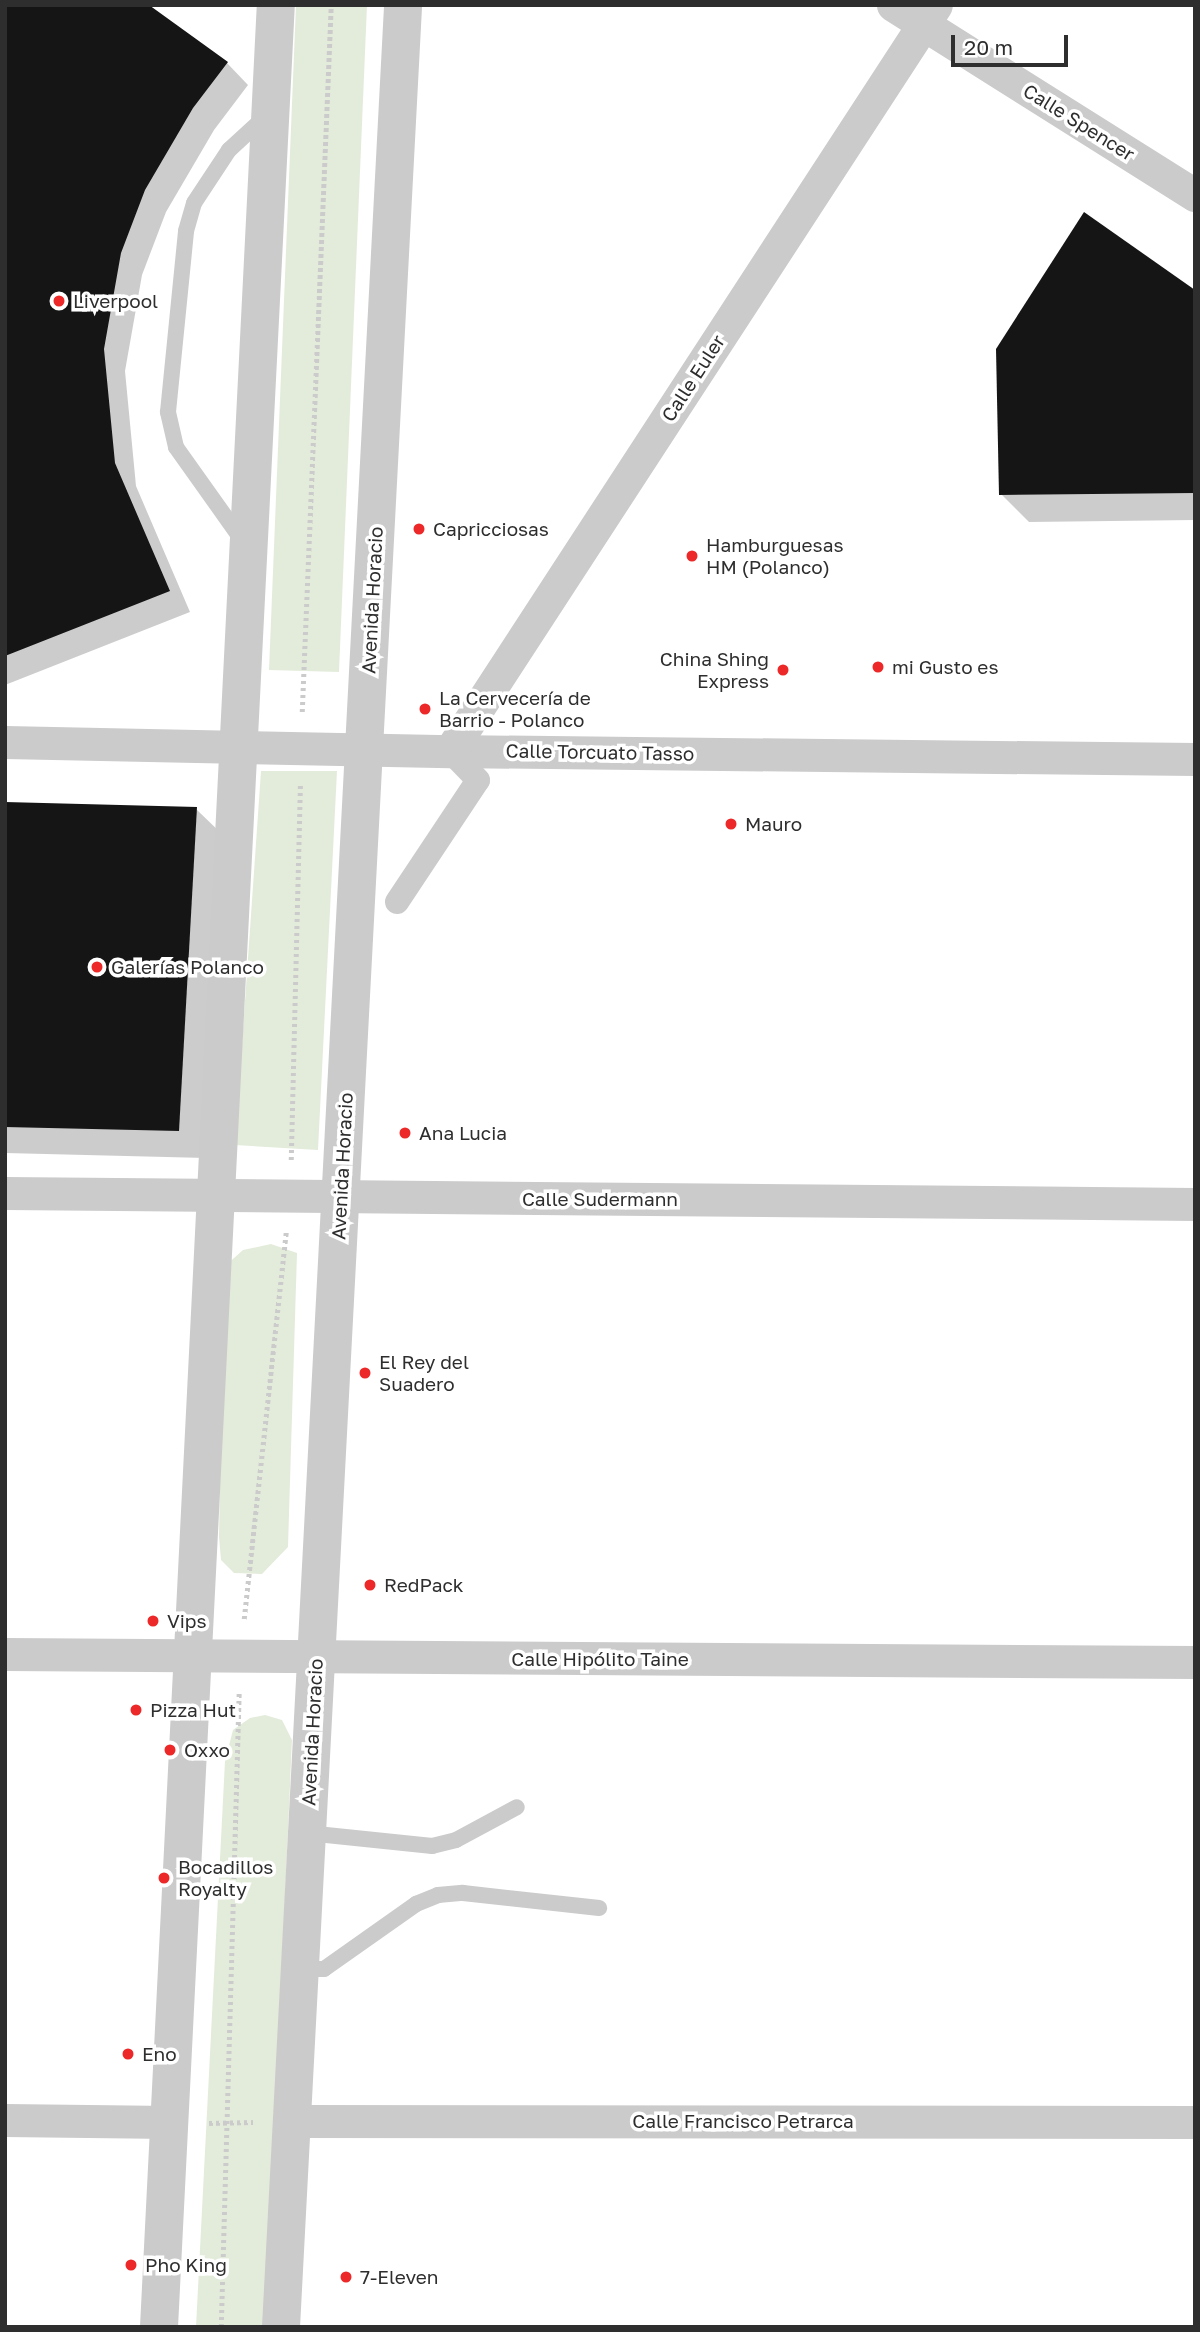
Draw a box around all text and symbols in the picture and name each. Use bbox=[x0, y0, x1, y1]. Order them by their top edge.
scale bar bbox=[955, 21, 1072, 65]
text: 20 m bbox=[964, 34, 1013, 60]
street label: Calle Spencer bbox=[1019, 79, 1139, 165]
place label: Liverpool bbox=[73, 290, 158, 312]
marker: Liverpool bbox=[51, 293, 67, 309]
street label: Calle Euler bbox=[657, 330, 729, 426]
place label: Capricciosas bbox=[433, 518, 549, 540]
marker: Capricciosas bbox=[411, 521, 427, 537]
street label: Avenida Horacio bbox=[357, 526, 387, 674]
place label: Hamburguesas HM (Polanco) bbox=[706, 534, 843, 578]
marker: Hamburguesas HM (Polanco) bbox=[684, 548, 700, 564]
place label: China Shing Express bbox=[660, 648, 769, 692]
place label: mi Gusto es bbox=[892, 656, 998, 678]
marker: mi Gusto es bbox=[870, 659, 886, 675]
marker: China Shing Express bbox=[775, 662, 791, 678]
place label: La Cervecería de Barrio - Polanco bbox=[439, 687, 591, 731]
marker: La Cervecería de Barrio - Polanco bbox=[417, 701, 433, 717]
street label: Calle Torcuato Tasso bbox=[506, 739, 694, 765]
place label: Mauro bbox=[745, 813, 802, 835]
marker: Mauro bbox=[723, 816, 739, 832]
place label: Galerías Polanco bbox=[111, 956, 264, 978]
marker: Galerías Polanco bbox=[89, 959, 105, 975]
street label: Avenida Horacio bbox=[327, 1092, 357, 1240]
place label: Ana Lucia bbox=[419, 1122, 507, 1144]
marker: Ana Lucia bbox=[397, 1125, 413, 1141]
street label: Calle Sudermann bbox=[522, 1188, 678, 1210]
place label: El Rey del Suadero bbox=[379, 1351, 469, 1395]
marker: El Rey del Suadero bbox=[357, 1365, 373, 1381]
place label: RedPack bbox=[384, 1574, 464, 1596]
marker: RedPack bbox=[362, 1577, 378, 1593]
place label: Vips bbox=[167, 1610, 207, 1632]
marker: Vips bbox=[145, 1613, 161, 1629]
street label: Calle Hipólito Taine bbox=[511, 1648, 689, 1670]
street label: Avenida Horacio bbox=[297, 1658, 327, 1806]
place label: Pizza Hut bbox=[150, 1699, 236, 1721]
marker: Pizza Hut bbox=[128, 1702, 144, 1718]
place label: Oxxo bbox=[184, 1739, 230, 1761]
marker: Oxxo bbox=[162, 1742, 178, 1758]
place label: Bocadillos Royalty bbox=[178, 1856, 273, 1900]
marker: Bocadillos Royalty bbox=[156, 1870, 172, 1886]
place label: Eno bbox=[142, 2043, 177, 2065]
marker: Eno bbox=[120, 2046, 136, 2062]
street label: Calle Francisco Petrarca bbox=[632, 2110, 854, 2132]
place label: Pho King bbox=[145, 2254, 227, 2276]
marker: Pho King bbox=[123, 2257, 139, 2273]
place label: 7-Eleven bbox=[360, 2266, 438, 2288]
marker: 7-Eleven bbox=[338, 2269, 354, 2285]

